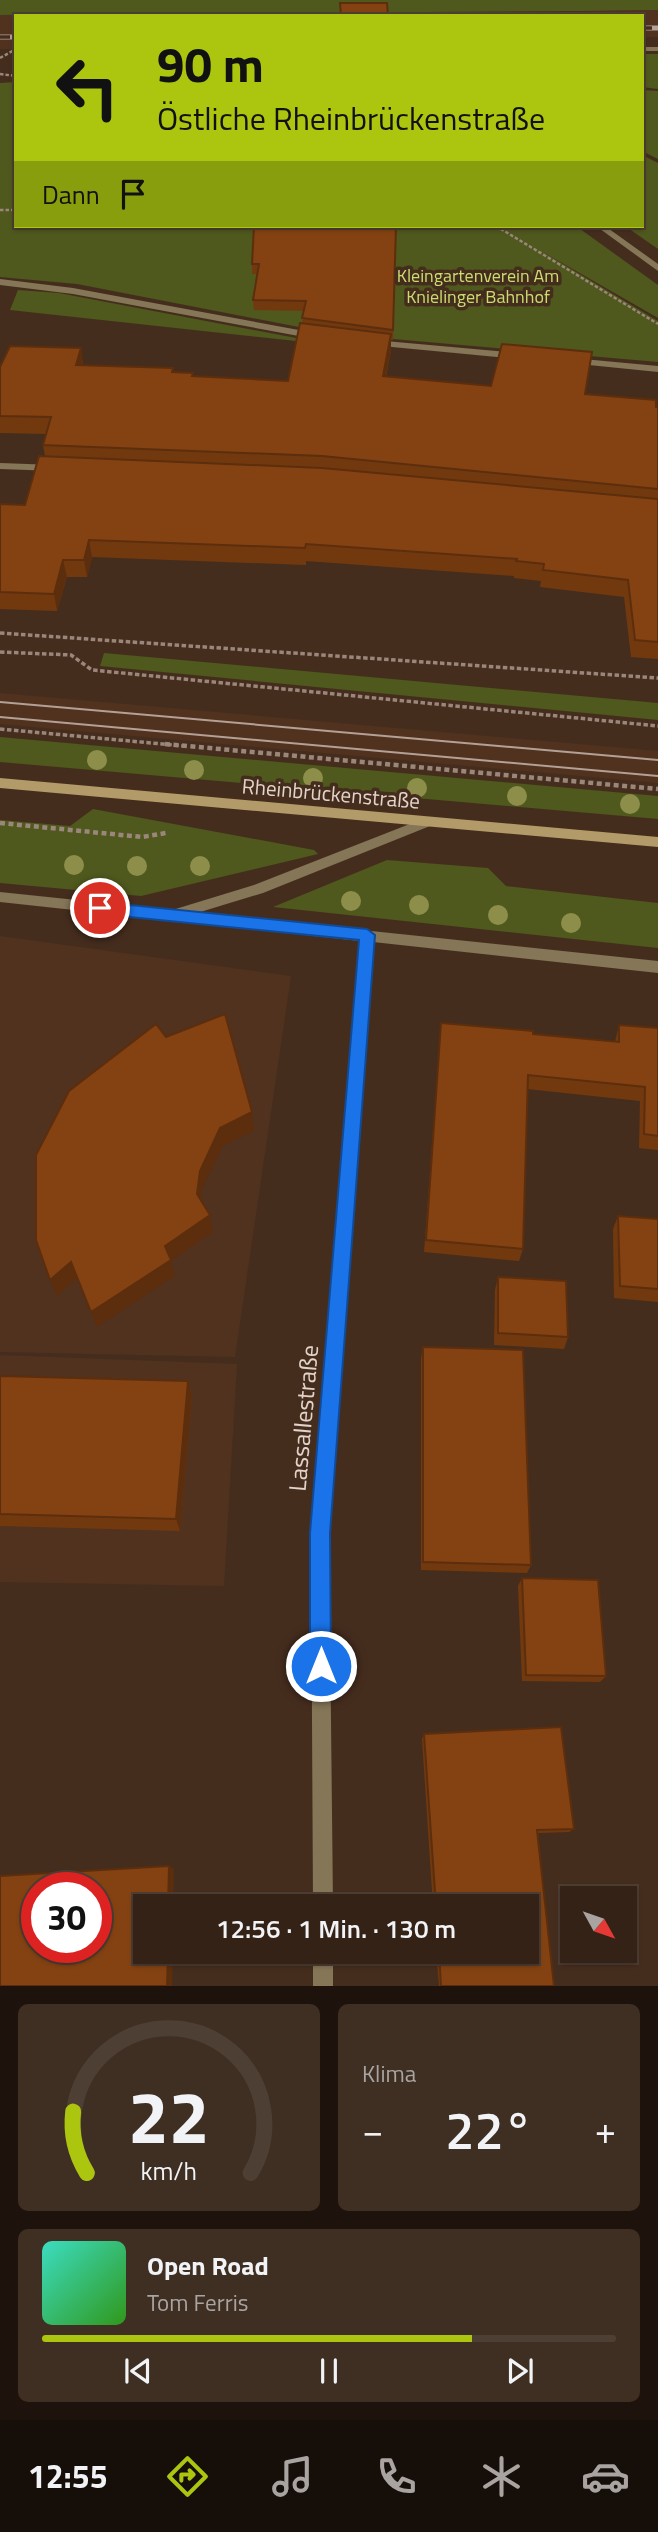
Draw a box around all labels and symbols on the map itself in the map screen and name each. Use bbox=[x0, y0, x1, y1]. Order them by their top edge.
park label: Kleingartenverein Am Knielinger Bahnhof bbox=[397, 262, 559, 310]
street label: Rheinbrückenstraße bbox=[241, 769, 421, 817]
pin bbox=[70, 878, 130, 938]
street label: Lassallestraße bbox=[279, 1343, 327, 1493]
position arrow bbox=[284, 1629, 358, 1703]
speed limit sign: 30 bbox=[21, 1872, 112, 1963]
north arrow bbox=[560, 1886, 637, 1964]

